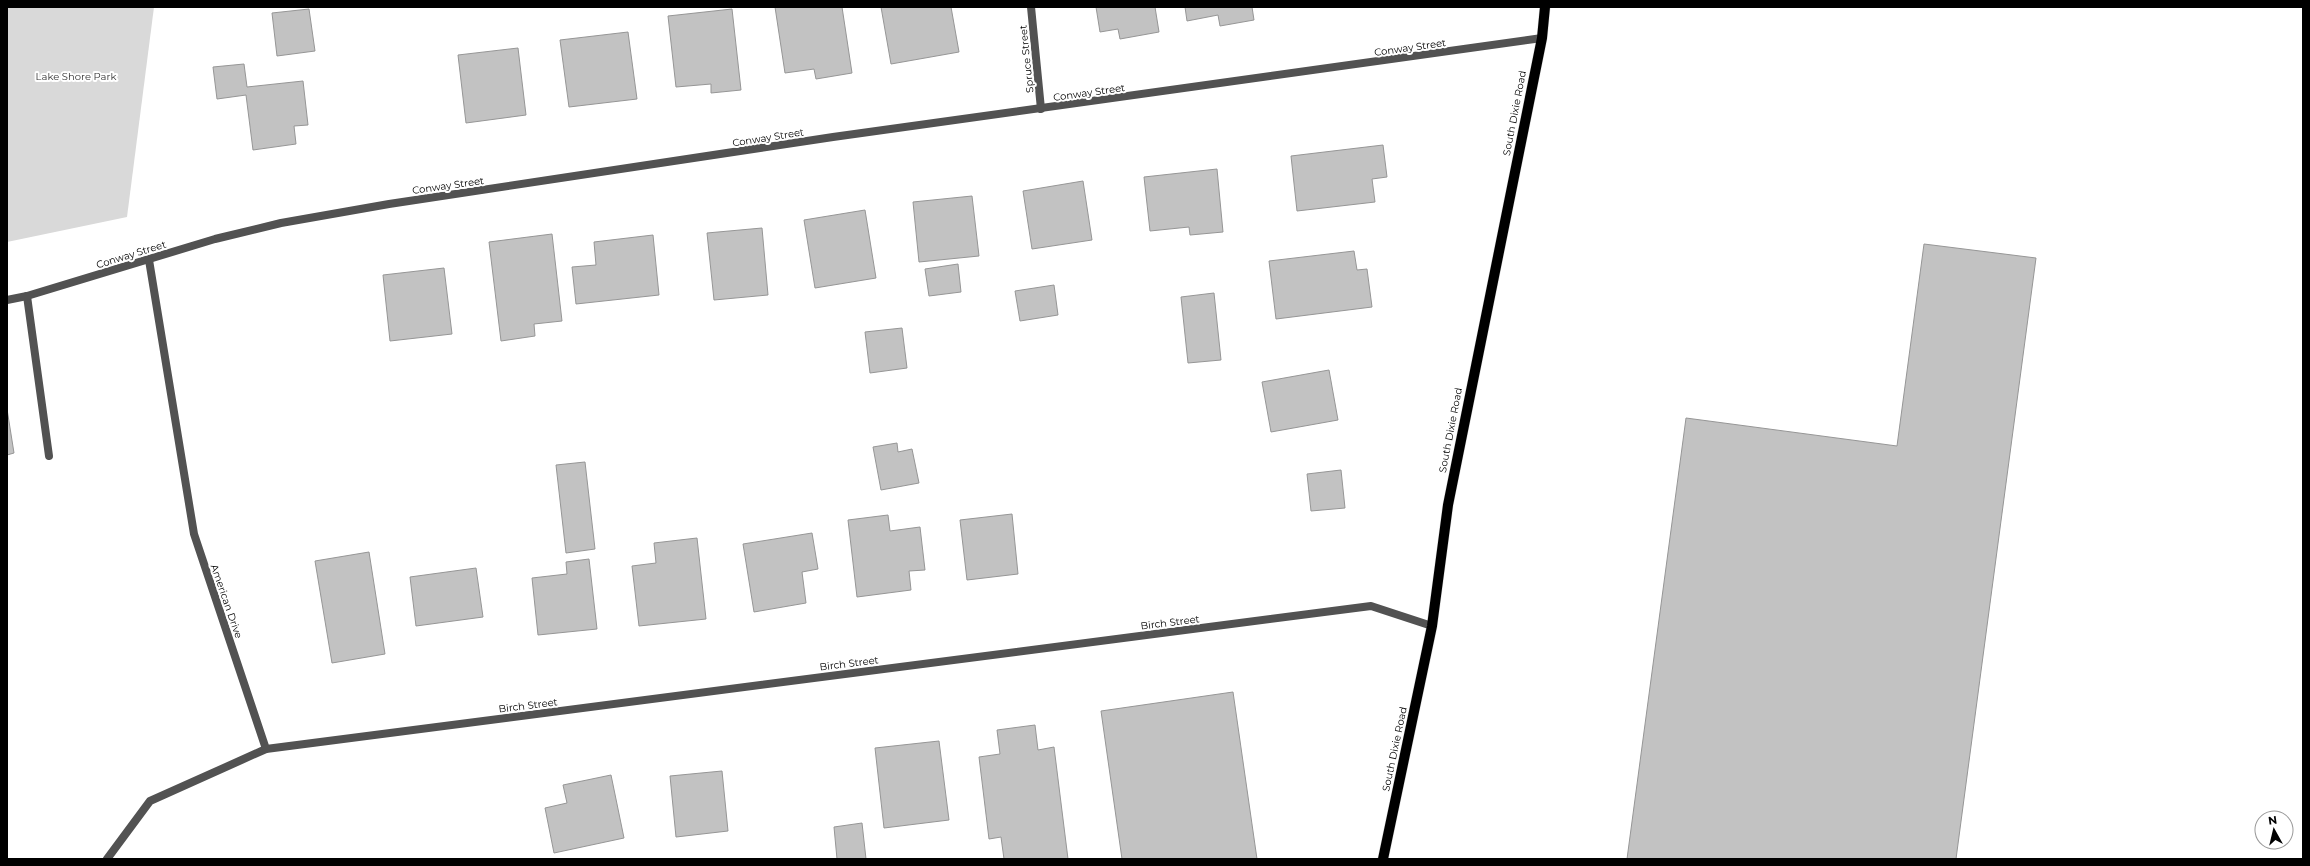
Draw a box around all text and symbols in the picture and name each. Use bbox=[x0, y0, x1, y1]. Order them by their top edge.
street label: Spruce Street bbox=[1016, 24, 1037, 93]
street label: Conway Street bbox=[1373, 36, 1447, 59]
street label: South Dixie Road bbox=[1500, 69, 1529, 157]
park label: Lake Shore Park bbox=[36, 70, 116, 83]
street label: Conway Street bbox=[1052, 81, 1126, 104]
street label: Conway Street bbox=[731, 125, 805, 150]
street label: Conway Street bbox=[411, 174, 485, 197]
street label: Conway Street bbox=[95, 238, 168, 271]
street label: South Dixie Road bbox=[1436, 386, 1465, 474]
street label: American Drive bbox=[208, 562, 245, 640]
street label: Birch Street bbox=[1140, 612, 1200, 633]
street label: Birch Street bbox=[819, 653, 879, 674]
street label: Birch Street bbox=[498, 695, 558, 716]
street label: South Dixie Road bbox=[1379, 706, 1410, 793]
north arrow bbox=[2254, 810, 2294, 850]
text: N bbox=[2267, 813, 2278, 828]

